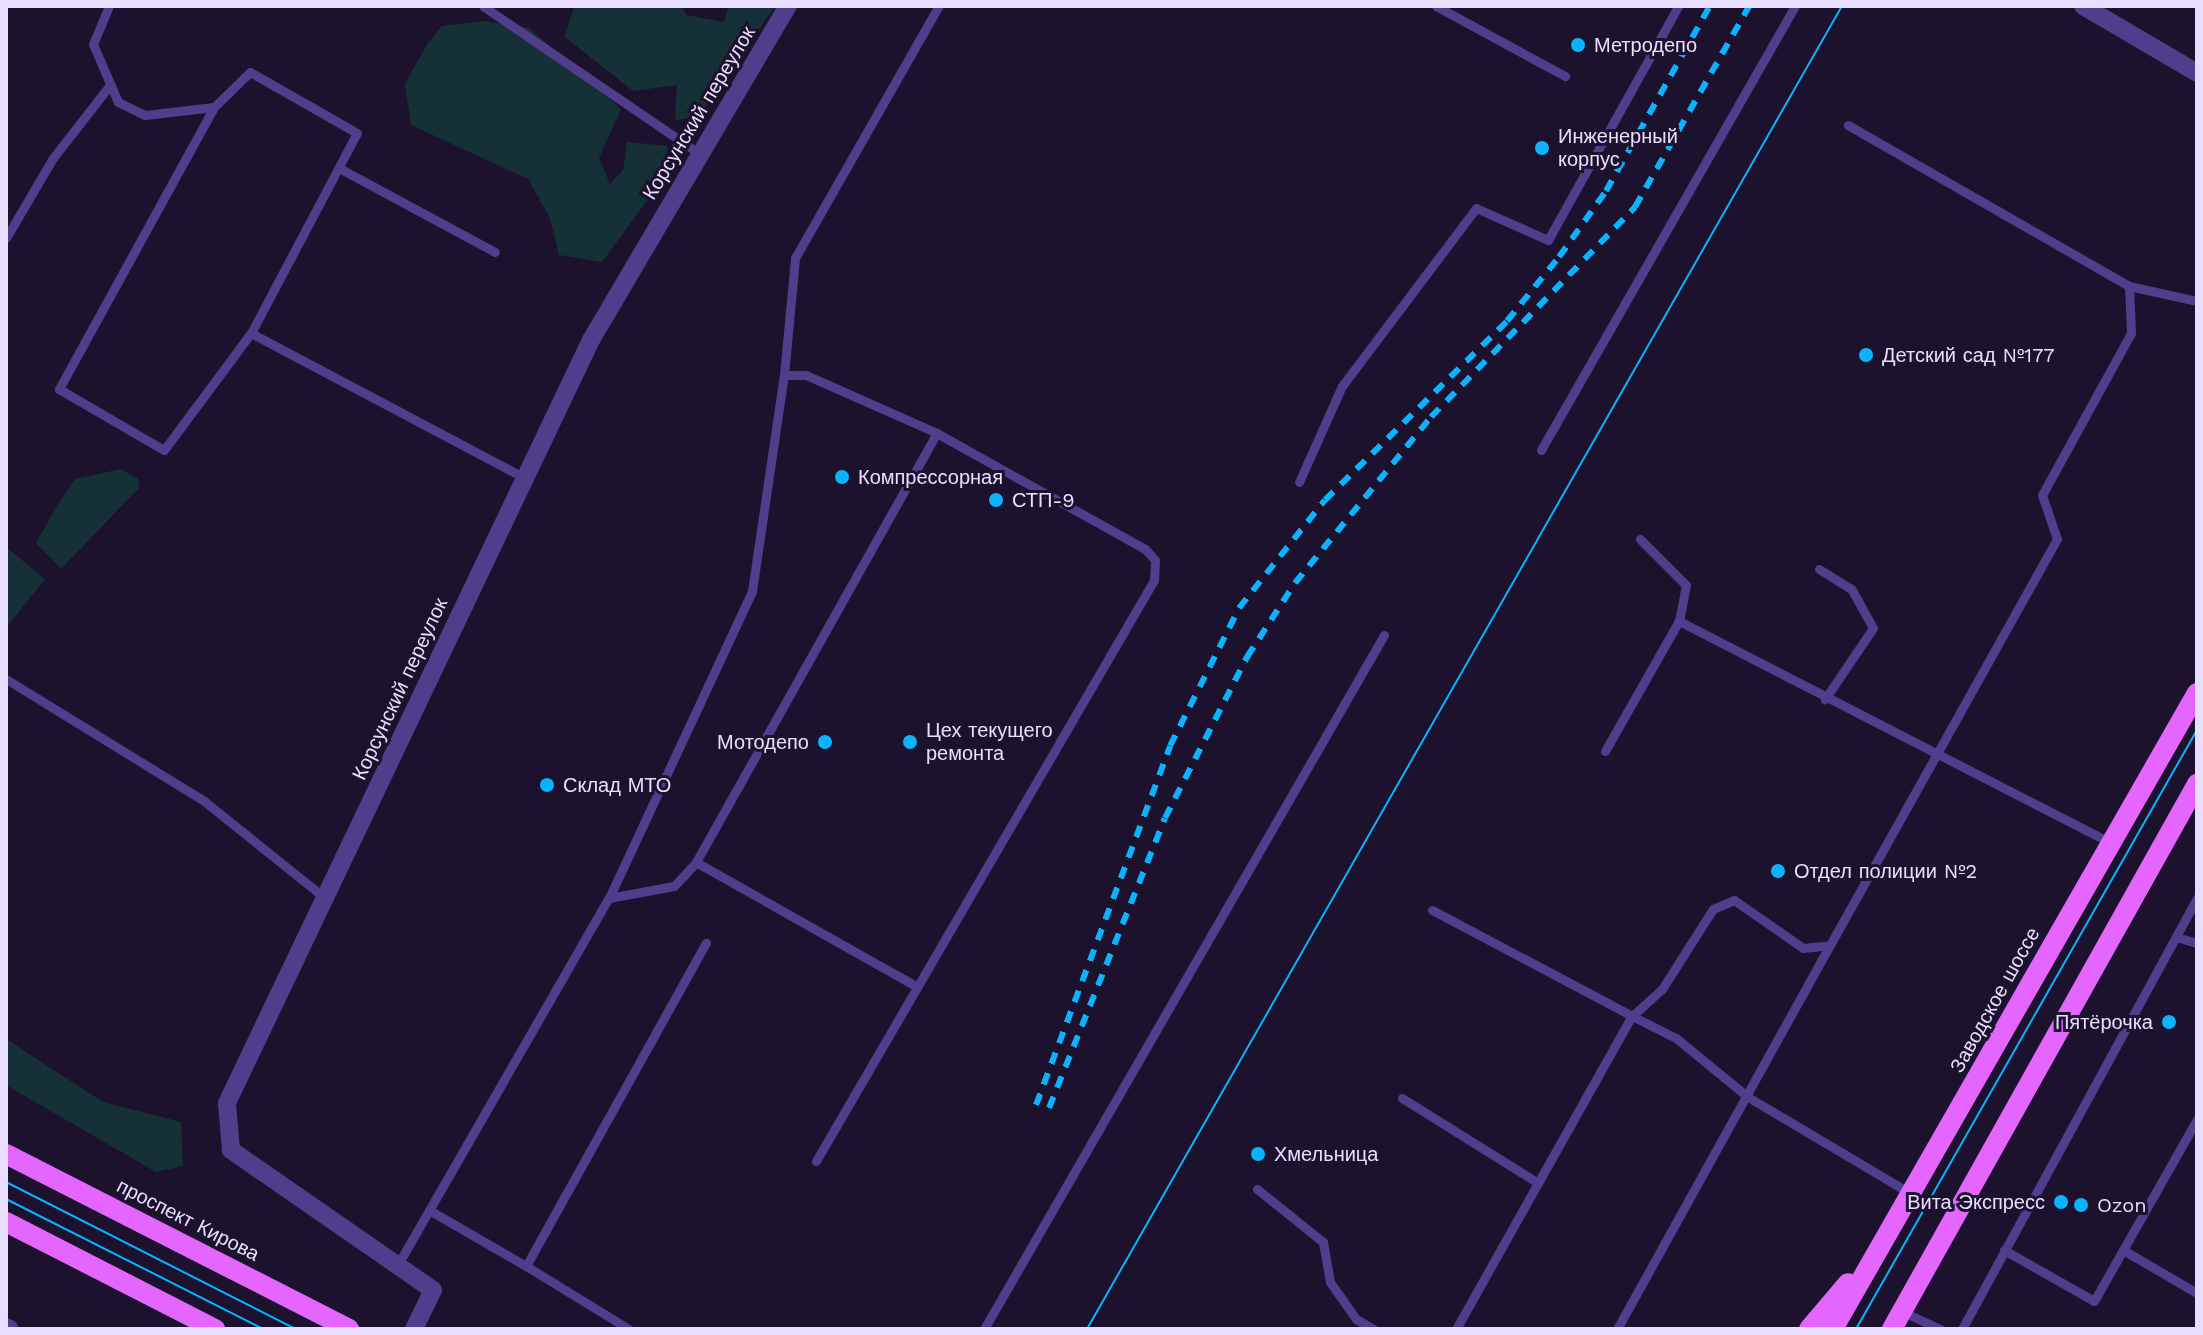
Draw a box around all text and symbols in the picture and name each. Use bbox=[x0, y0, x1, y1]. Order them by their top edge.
street label: Корсунский переулок bbox=[638, 22, 760, 204]
place label: Метродепо bbox=[1594, 33, 1697, 57]
marker: Метродепо bbox=[1569, 36, 1587, 54]
place label: Инженерный корпус bbox=[1558, 124, 1678, 171]
marker: Инженерный корпус bbox=[1533, 139, 1551, 157]
place label: Детский сад №177 bbox=[1882, 343, 2055, 367]
marker: Детский сад №177 bbox=[1857, 346, 1875, 364]
place label: Компрессорная bbox=[858, 465, 1003, 489]
marker: Компрессорная bbox=[833, 468, 851, 486]
place label: СТП-9 bbox=[1012, 488, 1075, 512]
marker: СТП-9 bbox=[987, 491, 1005, 509]
street label: Корсунский переулок bbox=[347, 594, 453, 784]
place label: Цех текущего ремонта bbox=[926, 718, 1053, 765]
place label: Мотодепо bbox=[717, 730, 809, 754]
marker: Мотодепо bbox=[816, 733, 834, 751]
marker: Цех текущего ремонта bbox=[901, 733, 919, 751]
place label: Склад МТО bbox=[563, 773, 671, 797]
marker: Склад МТО bbox=[538, 776, 556, 794]
place label: Отдел полиции №2 bbox=[1794, 859, 1977, 883]
marker: Отдел полиции №2 bbox=[1769, 862, 1787, 880]
street label: Заводское шоссе bbox=[1945, 923, 2045, 1077]
place label: Пятёрочка bbox=[2055, 1010, 2153, 1034]
marker: Пятёрочка bbox=[2160, 1013, 2178, 1031]
place label: Хмельница bbox=[1274, 1142, 1378, 1166]
marker: Хмельница bbox=[1249, 1145, 1267, 1163]
street label: проспект Кирова bbox=[113, 1174, 263, 1266]
place label: Вита Экспресс bbox=[1907, 1190, 2045, 1214]
marker: Вита Экспресс bbox=[2052, 1193, 2070, 1211]
place label: Ozon bbox=[2097, 1193, 2147, 1217]
marker: Ozon bbox=[2072, 1196, 2090, 1214]

